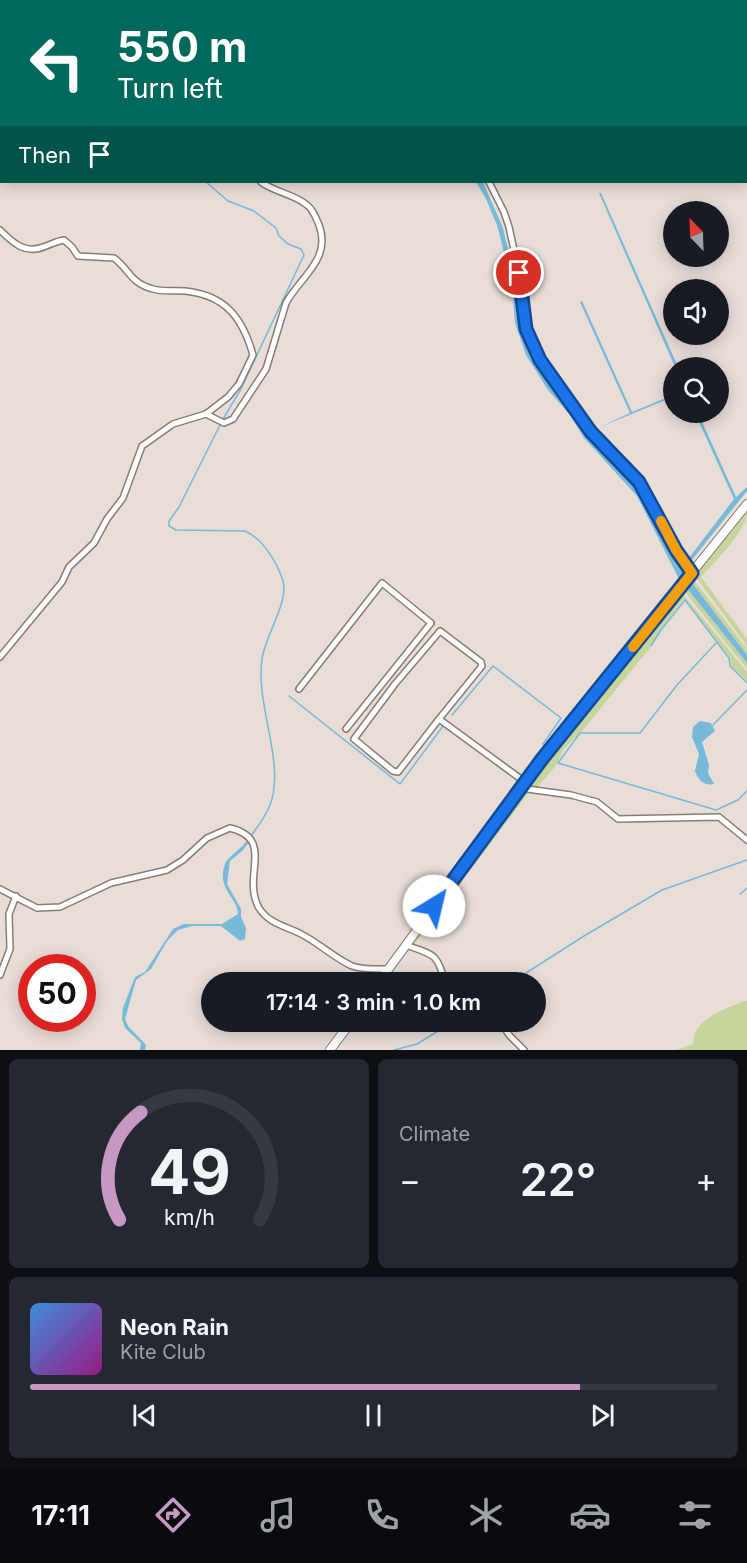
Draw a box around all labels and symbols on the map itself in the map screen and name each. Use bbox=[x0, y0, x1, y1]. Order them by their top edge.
north arrow bbox=[663, 201, 729, 267]
pin bbox=[493, 247, 544, 298]
position arrow bbox=[402, 874, 466, 938]
speed limit sign: 50 bbox=[18, 954, 96, 1032]

